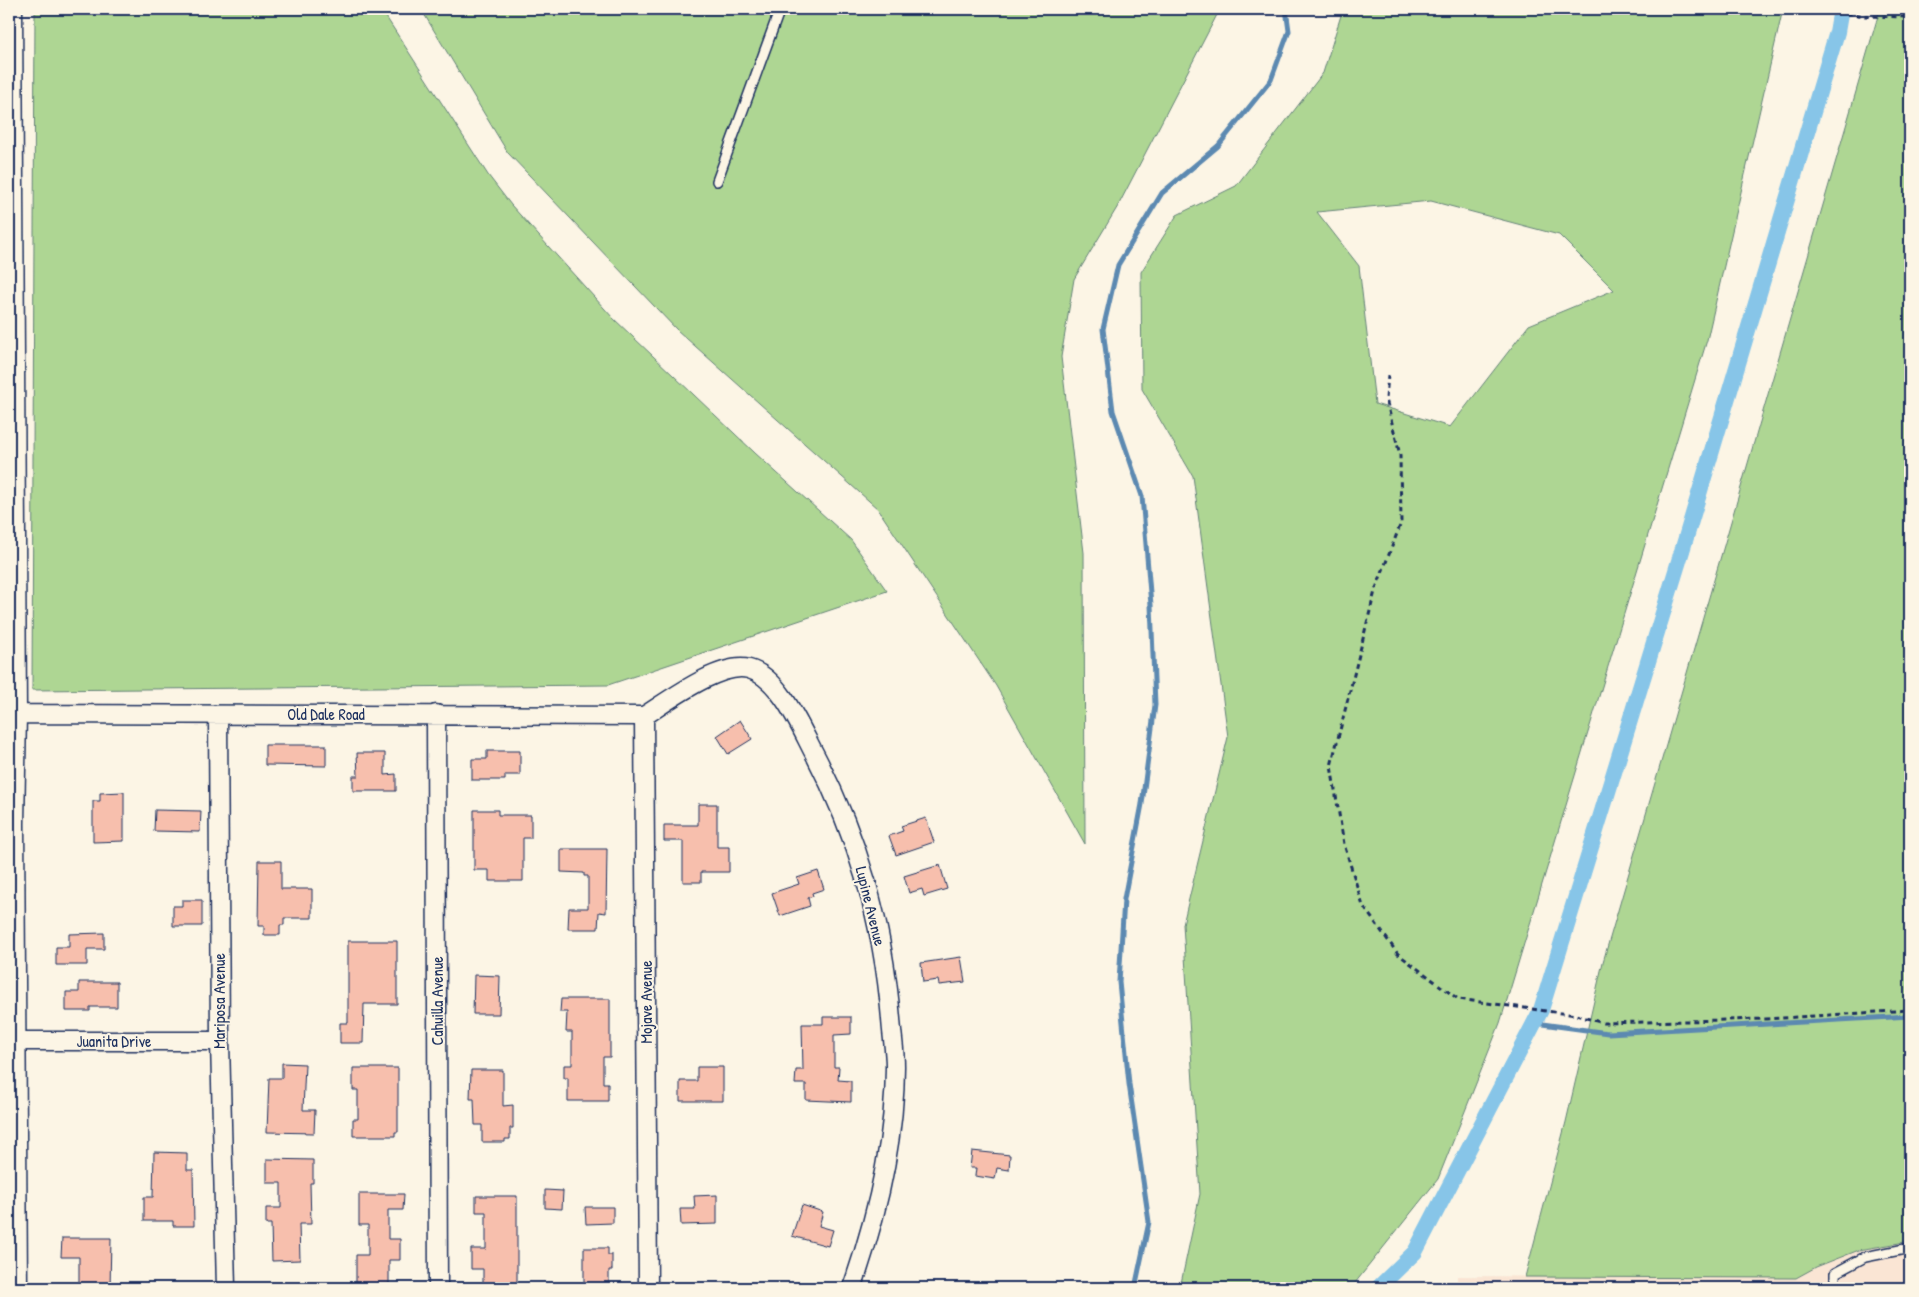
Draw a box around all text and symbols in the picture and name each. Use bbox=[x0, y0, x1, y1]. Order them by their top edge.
street label: Old Dale Road bbox=[287, 703, 365, 725]
street label: Lupine Avenue bbox=[851, 864, 892, 948]
street label: Mariposa Avenue bbox=[208, 953, 230, 1049]
street label: Cahuilla Avenue bbox=[426, 956, 448, 1046]
street label: Mojave Avenue bbox=[635, 960, 657, 1044]
street label: Juanita Drive bbox=[77, 1030, 152, 1052]

